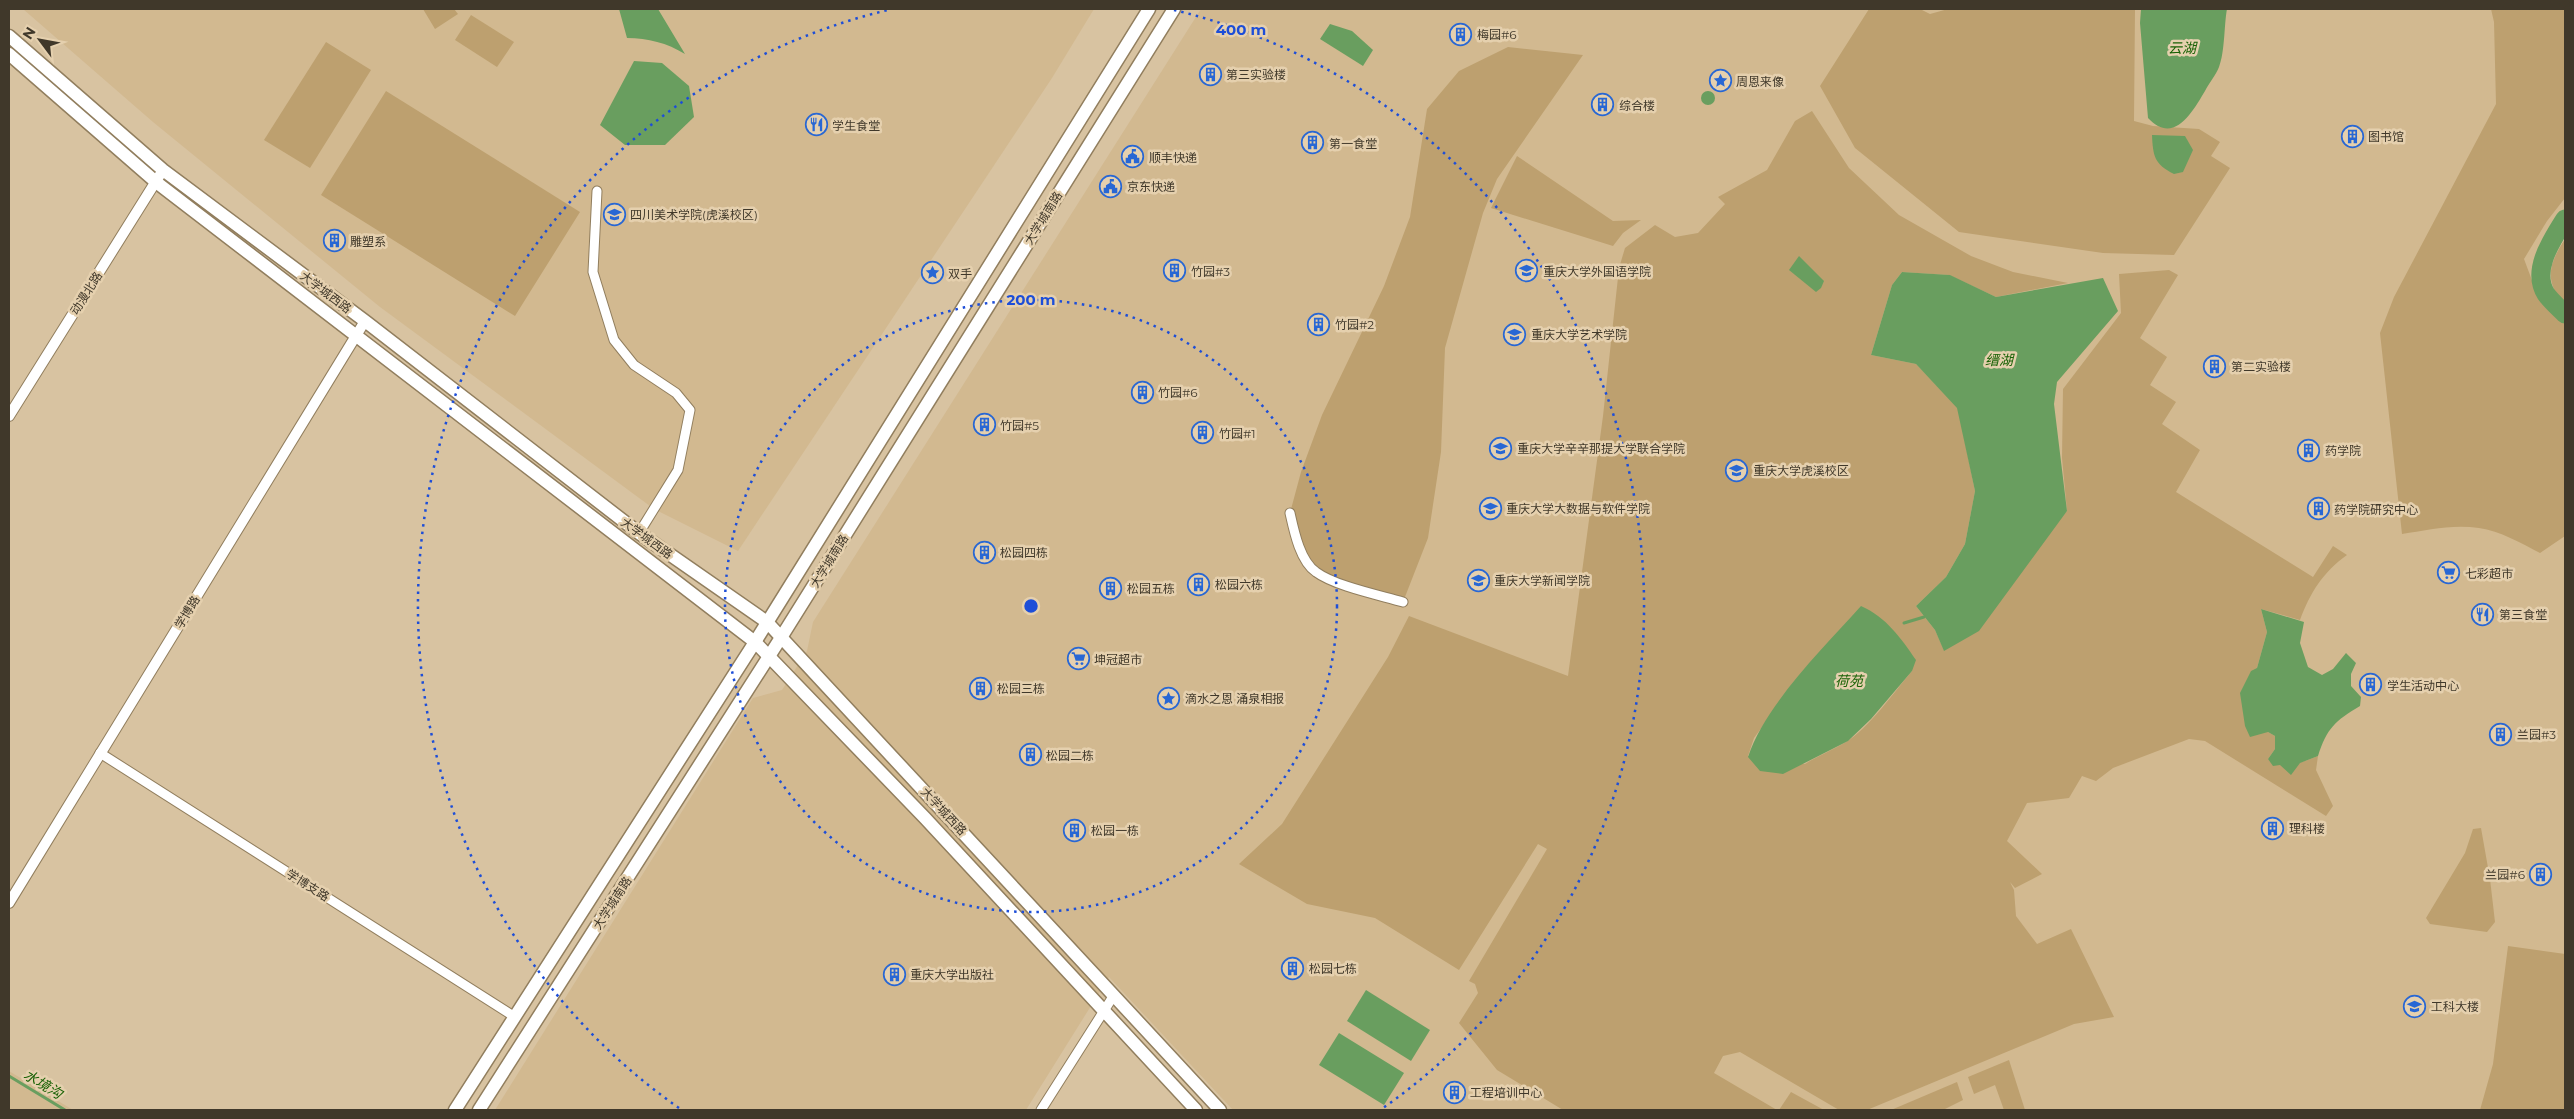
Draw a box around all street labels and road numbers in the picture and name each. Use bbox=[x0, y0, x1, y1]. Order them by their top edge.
street label: 大学城南路 bbox=[1021, 189, 1065, 247]
street label: 大学城西路 bbox=[298, 268, 354, 316]
street label: 动漫北路 bbox=[67, 269, 105, 317]
street label: 大学城西路 bbox=[618, 514, 676, 562]
street label: 大学城南路 bbox=[807, 532, 851, 590]
street label: 学博路 bbox=[171, 593, 203, 631]
street label: 大学城西路 bbox=[918, 784, 970, 838]
street label: 学博支路 bbox=[284, 866, 332, 904]
street label: 大学城南路 bbox=[589, 874, 635, 932]

